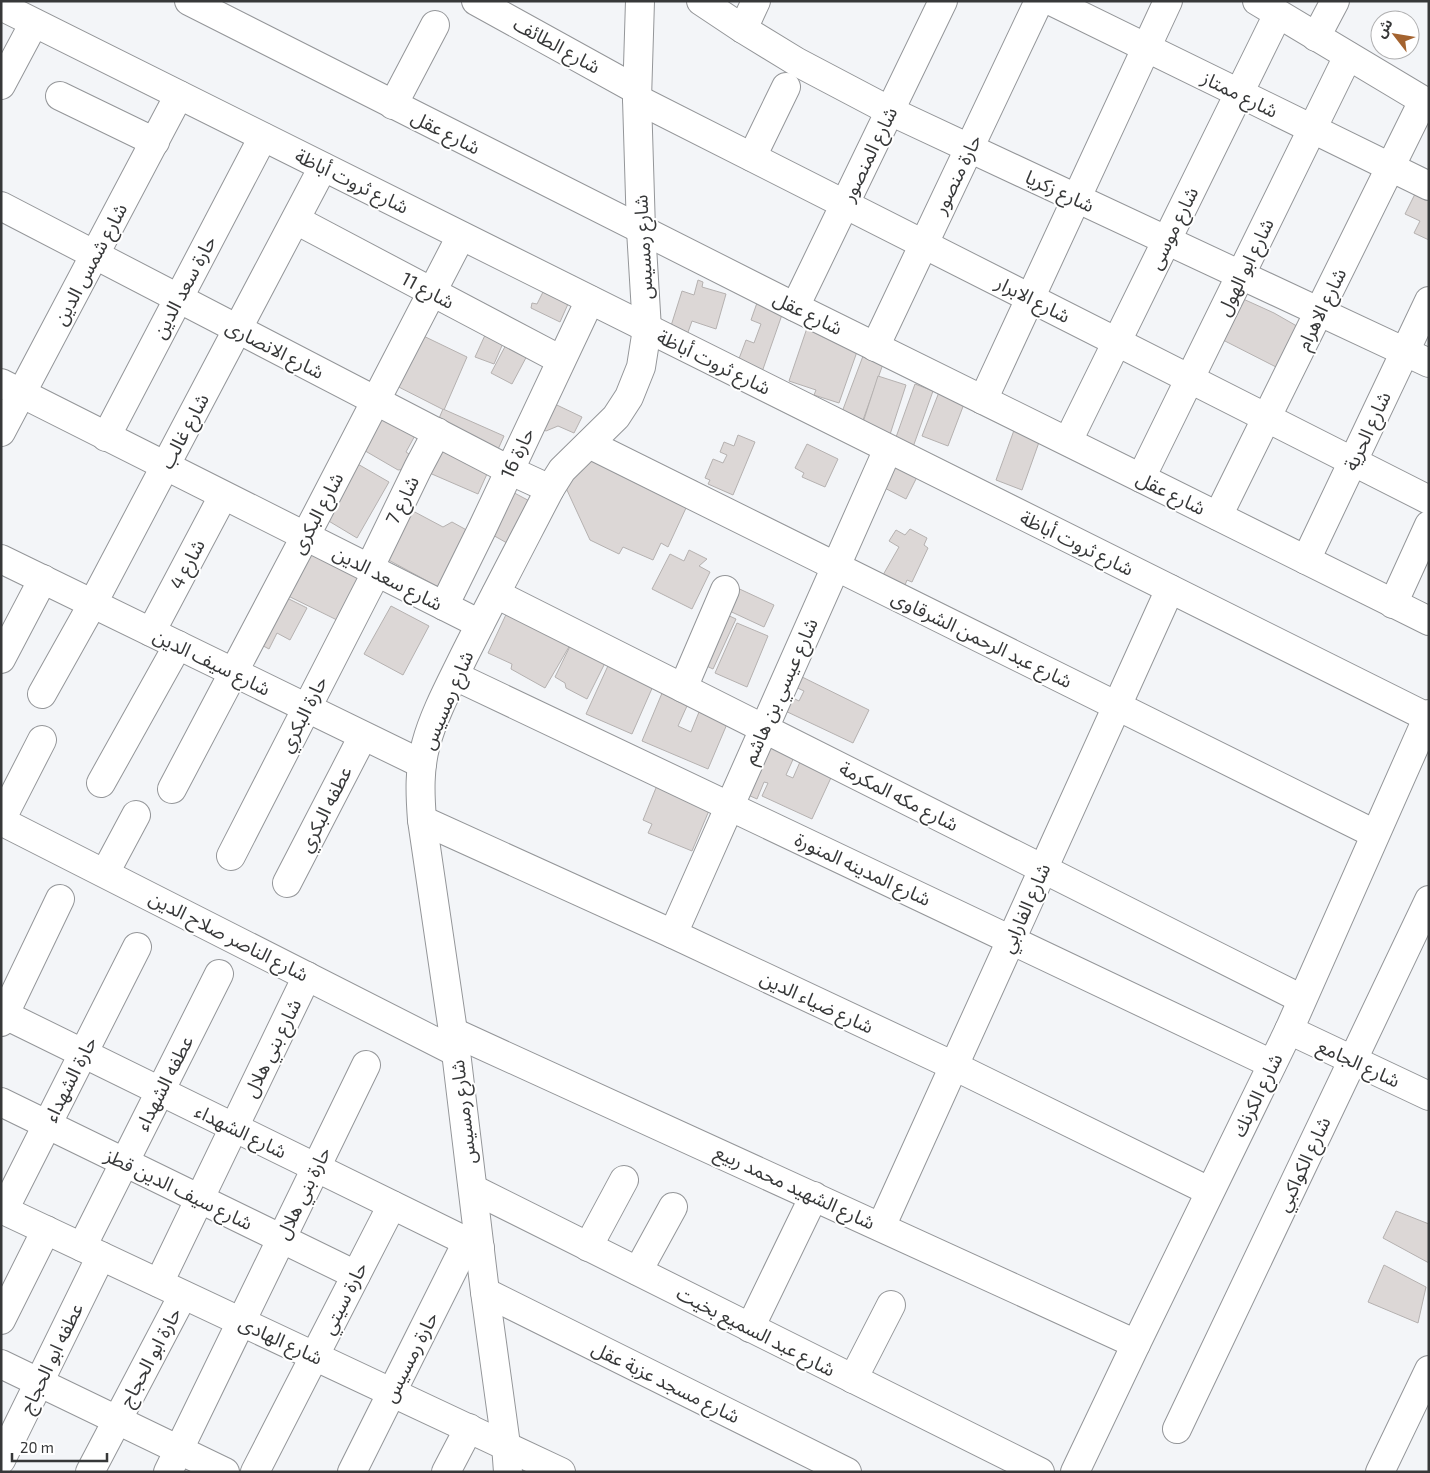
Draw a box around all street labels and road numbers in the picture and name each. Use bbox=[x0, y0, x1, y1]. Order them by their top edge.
street label: شارع الطائف bbox=[508, 11, 605, 80]
street label: شارع ممتاز bbox=[1196, 65, 1282, 125]
street label: شارع المنصور bbox=[835, 103, 904, 207]
street label: شارع عقل bbox=[407, 104, 484, 161]
street label: حارة منصور bbox=[927, 130, 986, 219]
street label: شارع ثروت أباظة bbox=[290, 143, 413, 221]
street label: شارع زكريا bbox=[1021, 165, 1098, 219]
street label: شارع موسى bbox=[1143, 183, 1205, 274]
street label: شارع رمسيس bbox=[628, 194, 660, 300]
street label: شارع شمس الدين bbox=[48, 199, 134, 330]
street label: شارع ابو الهول bbox=[1211, 214, 1281, 320]
street label: حارة سعد الدين bbox=[147, 231, 221, 343]
street label: شارع الاهرام bbox=[1291, 264, 1354, 355]
street label: شارع 11 bbox=[397, 266, 459, 316]
street label: شارع الابرار bbox=[990, 270, 1074, 330]
street label: شارع عقل bbox=[769, 286, 847, 342]
street label: شارع الانصارى bbox=[221, 314, 328, 386]
street label: شارع ثروت أباظة bbox=[652, 324, 775, 402]
street label: شارع الحرية bbox=[1338, 388, 1398, 475]
street label: شارع غالب bbox=[154, 389, 216, 474]
street label: حارة 16 bbox=[495, 424, 539, 482]
street label: شارع عقل bbox=[1132, 466, 1210, 522]
street label: شارع البكرى bbox=[286, 468, 350, 559]
street label: شارع 7 bbox=[380, 472, 426, 529]
street label: شارع ثروت أباظة bbox=[1015, 505, 1138, 583]
street label: شارع 4 bbox=[164, 535, 212, 594]
street label: شارع سعد الدين bbox=[328, 540, 447, 618]
street label: شارع عبد الرحمن الشرقاوى bbox=[887, 585, 1076, 695]
street label: شارع عيسي بن هاشم bbox=[737, 614, 826, 769]
street label: شارع سيف الدين bbox=[149, 623, 275, 703]
street label: شارع رمسيس bbox=[415, 647, 480, 754]
street label: حارة البكري bbox=[274, 672, 335, 758]
street label: شارع مكه المكرمة bbox=[835, 756, 963, 838]
street label: عطفه البكري bbox=[293, 762, 360, 858]
street label: شارع المدينه المنورة bbox=[790, 827, 935, 913]
street label: شارع الفارابي bbox=[995, 859, 1059, 958]
street label: شارع الناصر صلاح الدين bbox=[144, 885, 313, 988]
street label: شارع ضياء الدين bbox=[756, 965, 877, 1041]
street label: شارع بني هلال bbox=[238, 995, 309, 1103]
street label: عطفه الشهداء bbox=[130, 1031, 197, 1134]
street label: حارة الشهداء bbox=[38, 1032, 102, 1126]
street label: شارع الجامع bbox=[1313, 1033, 1404, 1095]
street label: شارع الكرنك bbox=[1226, 1049, 1289, 1142]
street label: شارع رمسيس bbox=[445, 1058, 483, 1165]
street label: شارع الشهداء bbox=[190, 1099, 291, 1165]
street label: شارع الكواكبي bbox=[1271, 1113, 1339, 1217]
street label: شارع الشهيد محمد ربيع bbox=[710, 1139, 879, 1237]
street label: شارع سيف الدين قطز bbox=[100, 1142, 257, 1237]
street label: حارة بني هلال bbox=[270, 1143, 339, 1245]
street label: حارة سيتي bbox=[316, 1258, 375, 1340]
street label: شارع عبد السميع بخيت bbox=[671, 1281, 839, 1384]
street label: عطفه ابو الحجاج bbox=[14, 1299, 90, 1418]
street label: حارة ابو الحجاج bbox=[114, 1303, 188, 1412]
street label: حارة رمسيس bbox=[377, 1308, 443, 1406]
street label: شارع الهادى bbox=[235, 1310, 327, 1372]
street label: شارع مسجد عزبة عقل bbox=[587, 1336, 744, 1430]

